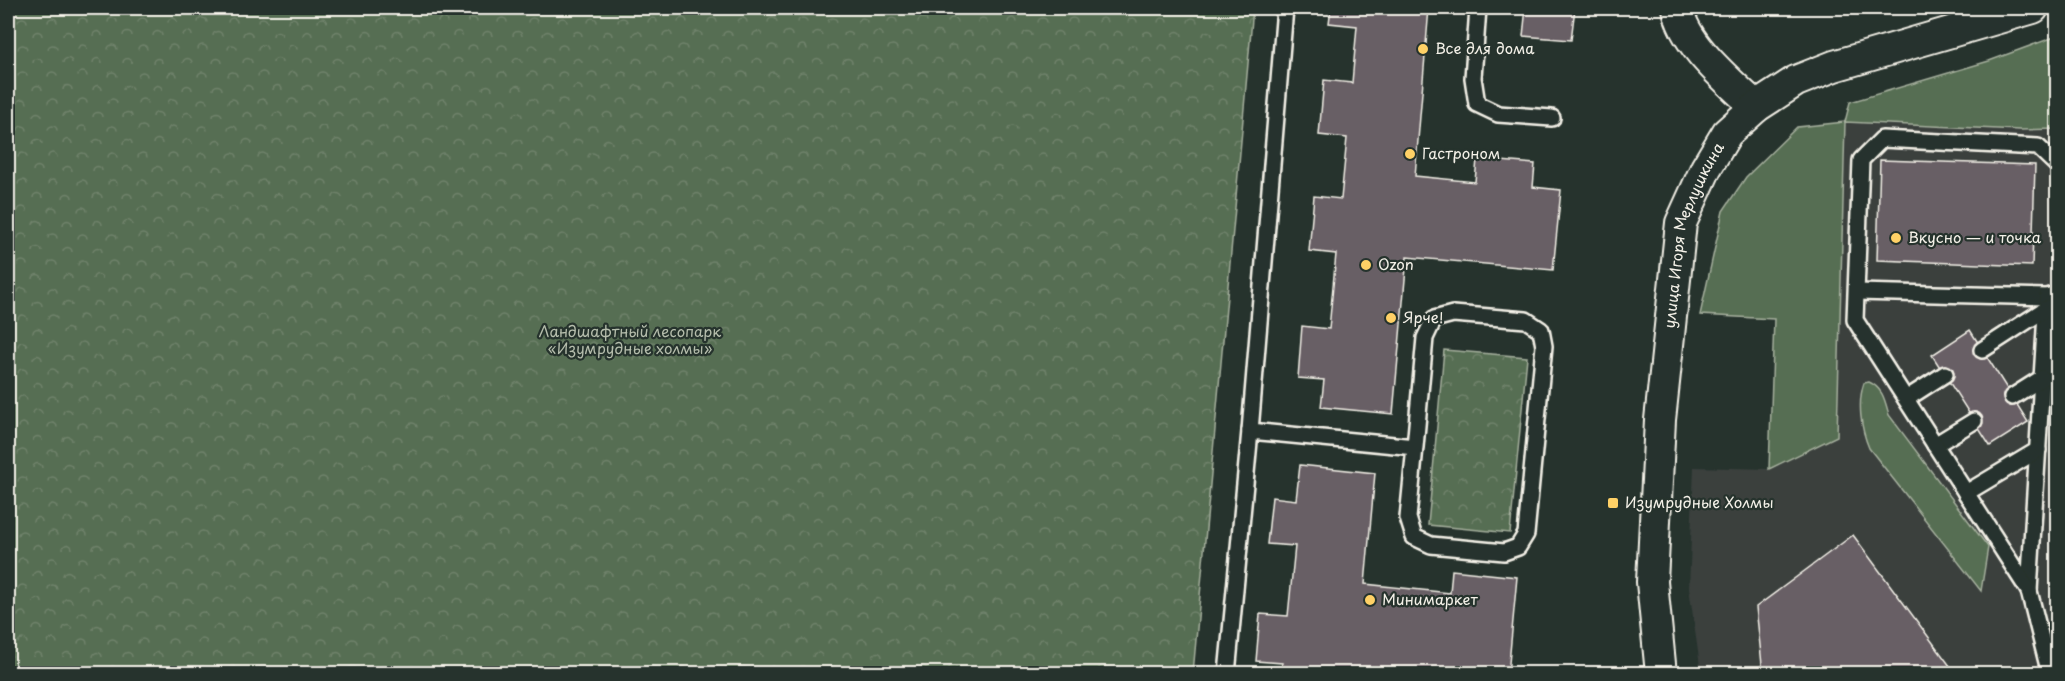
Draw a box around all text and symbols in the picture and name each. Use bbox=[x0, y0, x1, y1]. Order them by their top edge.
place label: Все для дома bbox=[1435, 36, 1535, 59]
marker: Все для дома bbox=[1416, 42, 1430, 56]
street label: улица Игоря Мерлушкина bbox=[1657, 137, 1729, 329]
place label: Гастроном bbox=[1422, 141, 1500, 164]
marker: Гастроном bbox=[1403, 147, 1417, 161]
place label: Вкусно — и точка bbox=[1908, 225, 2042, 248]
marker: Вкусно — и точка bbox=[1889, 231, 1903, 245]
place label: Ozon bbox=[1378, 252, 1414, 275]
marker: Ozon bbox=[1359, 258, 1373, 272]
place label: Ярче! bbox=[1402, 305, 1444, 328]
marker: Ярче! bbox=[1384, 311, 1398, 325]
park label: Ландшафтный лесопарк «Изумрудные холмы» bbox=[539, 319, 721, 359]
place label: Изумрудные Холмы bbox=[1625, 490, 1774, 513]
marker: Изумрудные Холмы bbox=[1606, 496, 1620, 510]
place label: Минимаркет bbox=[1382, 587, 1478, 610]
marker: Минимаркет bbox=[1363, 593, 1377, 607]

